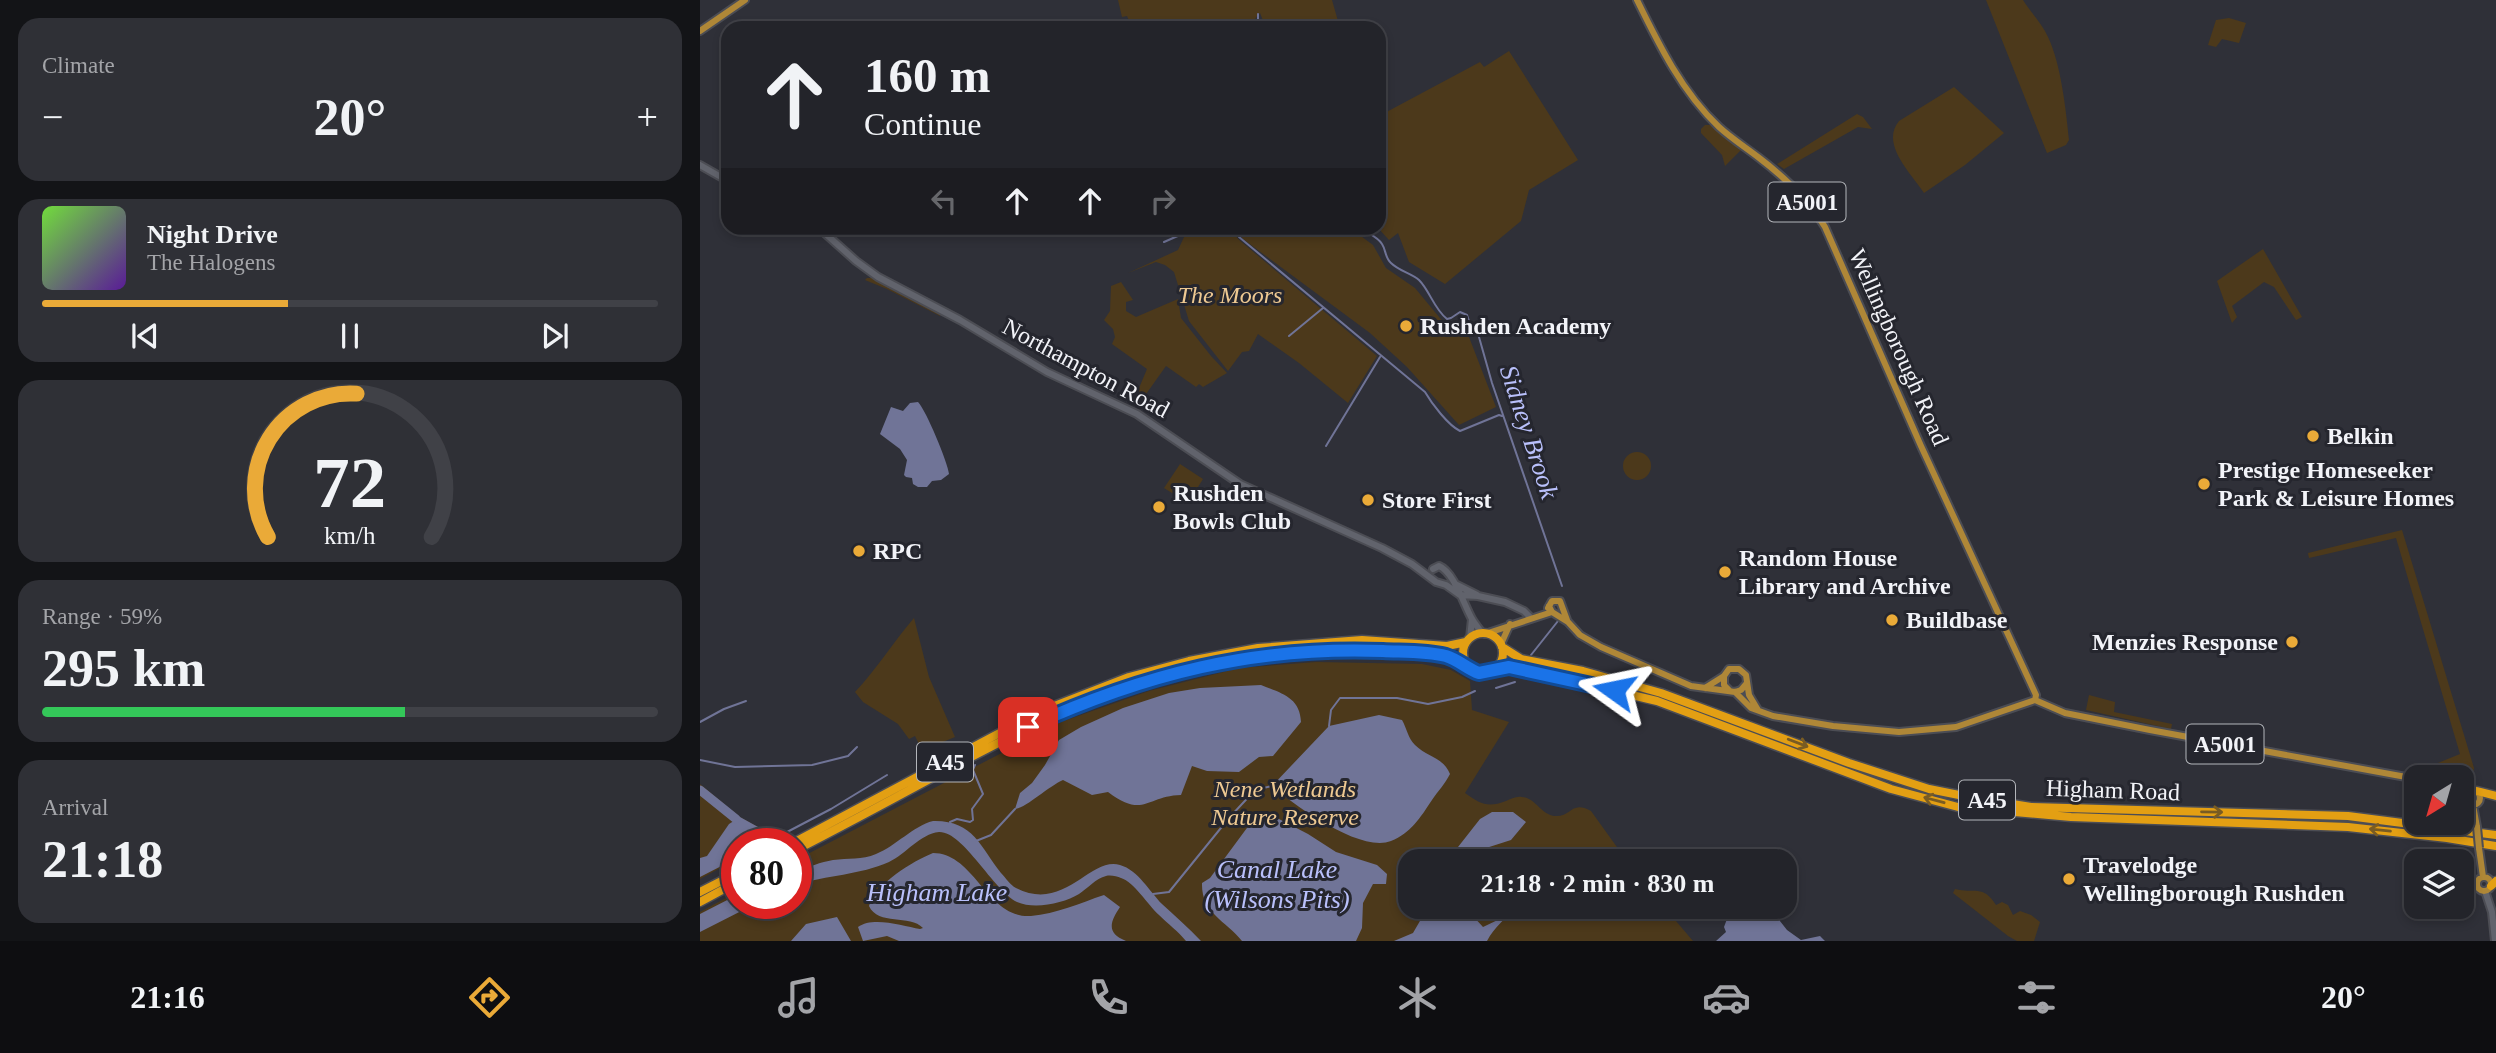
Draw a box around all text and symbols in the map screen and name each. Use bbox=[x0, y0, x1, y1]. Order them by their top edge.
text: 160 m bbox=[864, 48, 991, 103]
icon: ahead bbox=[749, 49, 840, 140]
text: Climate bbox=[42, 53, 115, 78]
text: 20° bbox=[314, 89, 386, 146]
text: − bbox=[42, 96, 63, 138]
text: + bbox=[637, 96, 658, 138]
text: Continue bbox=[864, 106, 981, 142]
icon: left bbox=[925, 182, 963, 220]
icon: ahead bbox=[998, 182, 1036, 220]
icon: ahead bbox=[1071, 182, 1109, 220]
icon: right bbox=[1144, 182, 1182, 220]
road number: A5001 bbox=[1768, 182, 1846, 222]
text: Night Drive bbox=[147, 220, 278, 249]
street label: Wellingborough Road bbox=[1844, 245, 1954, 449]
text: The Halogens bbox=[147, 250, 275, 275]
park label: The Moors bbox=[1178, 282, 1282, 308]
street label: Northampton Road bbox=[998, 313, 1174, 423]
place label: Rushden Academy bbox=[1420, 313, 1611, 339]
icon: previous bbox=[126, 317, 164, 355]
icon: pause bbox=[331, 317, 369, 355]
icon: next bbox=[536, 317, 574, 355]
marker: Rushden Academy bbox=[1398, 318, 1414, 334]
water label: Sidney Brook bbox=[1494, 362, 1564, 503]
place label: Belkin bbox=[2327, 423, 2394, 449]
marker: Belkin bbox=[2305, 428, 2321, 444]
text: 72 bbox=[314, 442, 386, 523]
place label: Prestige Homeseeker Park & Leisure Homes bbox=[2218, 457, 2454, 511]
marker: Prestige Homeseeker Park & Leisure Homes bbox=[2196, 476, 2212, 492]
place label: Rushden Bowls Club bbox=[1173, 480, 1291, 534]
place label: Store First bbox=[1382, 487, 1492, 513]
marker: Store First bbox=[1360, 492, 1376, 508]
marker: Rushden Bowls Club bbox=[1151, 499, 1167, 515]
text: km/h bbox=[324, 521, 376, 548]
place label: RPC bbox=[873, 538, 922, 564]
marker: RPC bbox=[851, 543, 867, 559]
place label: Random House Library and Archive bbox=[1739, 545, 1951, 599]
marker: Random House Library and Archive bbox=[1717, 564, 1733, 580]
text: Range · 59% bbox=[42, 604, 162, 629]
place label: Buildbase bbox=[1906, 607, 2008, 633]
marker: Buildbase bbox=[1884, 612, 1900, 628]
place label: Menzies Response bbox=[2092, 629, 2278, 655]
marker: Menzies Response bbox=[2284, 634, 2300, 650]
text: 295 km bbox=[42, 640, 205, 697]
position arrow bbox=[1577, 653, 1651, 727]
pin bbox=[998, 697, 1058, 757]
icon: arrive bbox=[1009, 708, 1047, 746]
road number: A5001 bbox=[2186, 724, 2264, 764]
one-way arrow bbox=[1787, 738, 1809, 750]
road number: A45 bbox=[917, 742, 973, 782]
north arrow bbox=[2404, 765, 2474, 835]
map controls bbox=[2404, 765, 2474, 919]
street label: Higham Road bbox=[2046, 775, 2180, 805]
park label: Nene Wetlands Nature Reserve bbox=[1210, 776, 1359, 830]
road number: A45 bbox=[1959, 780, 2015, 820]
one-way arrow bbox=[1923, 793, 1945, 806]
text: Arrival bbox=[42, 795, 108, 820]
one-way arrow bbox=[2201, 805, 2224, 818]
one-way arrow bbox=[2369, 824, 2392, 837]
speed limit sign: 80 bbox=[721, 828, 812, 919]
text: 21:18 bbox=[42, 831, 163, 888]
button: layers bbox=[2404, 849, 2474, 919]
place label: Travelodge Wellingborough Rushden bbox=[2083, 852, 2345, 906]
water label: Canal Lake (Wilsons Pits) bbox=[1204, 855, 1350, 914]
text: 21:18 · 2 min · 830 m bbox=[1481, 869, 1715, 898]
marker: Travelodge Wellingborough Rushden bbox=[2061, 871, 2077, 887]
water label: Higham Lake bbox=[866, 878, 1007, 907]
icon: directions bbox=[465, 973, 514, 1022]
icon: music bbox=[774, 973, 823, 1022]
icon: phone bbox=[1084, 973, 1133, 1022]
icon: climate bbox=[1393, 973, 1442, 1022]
icon: car bbox=[1702, 973, 1751, 1022]
icon: filters bbox=[2012, 973, 2061, 1022]
text: 21:16 bbox=[130, 979, 205, 1015]
text: 20° bbox=[2321, 979, 2366, 1015]

